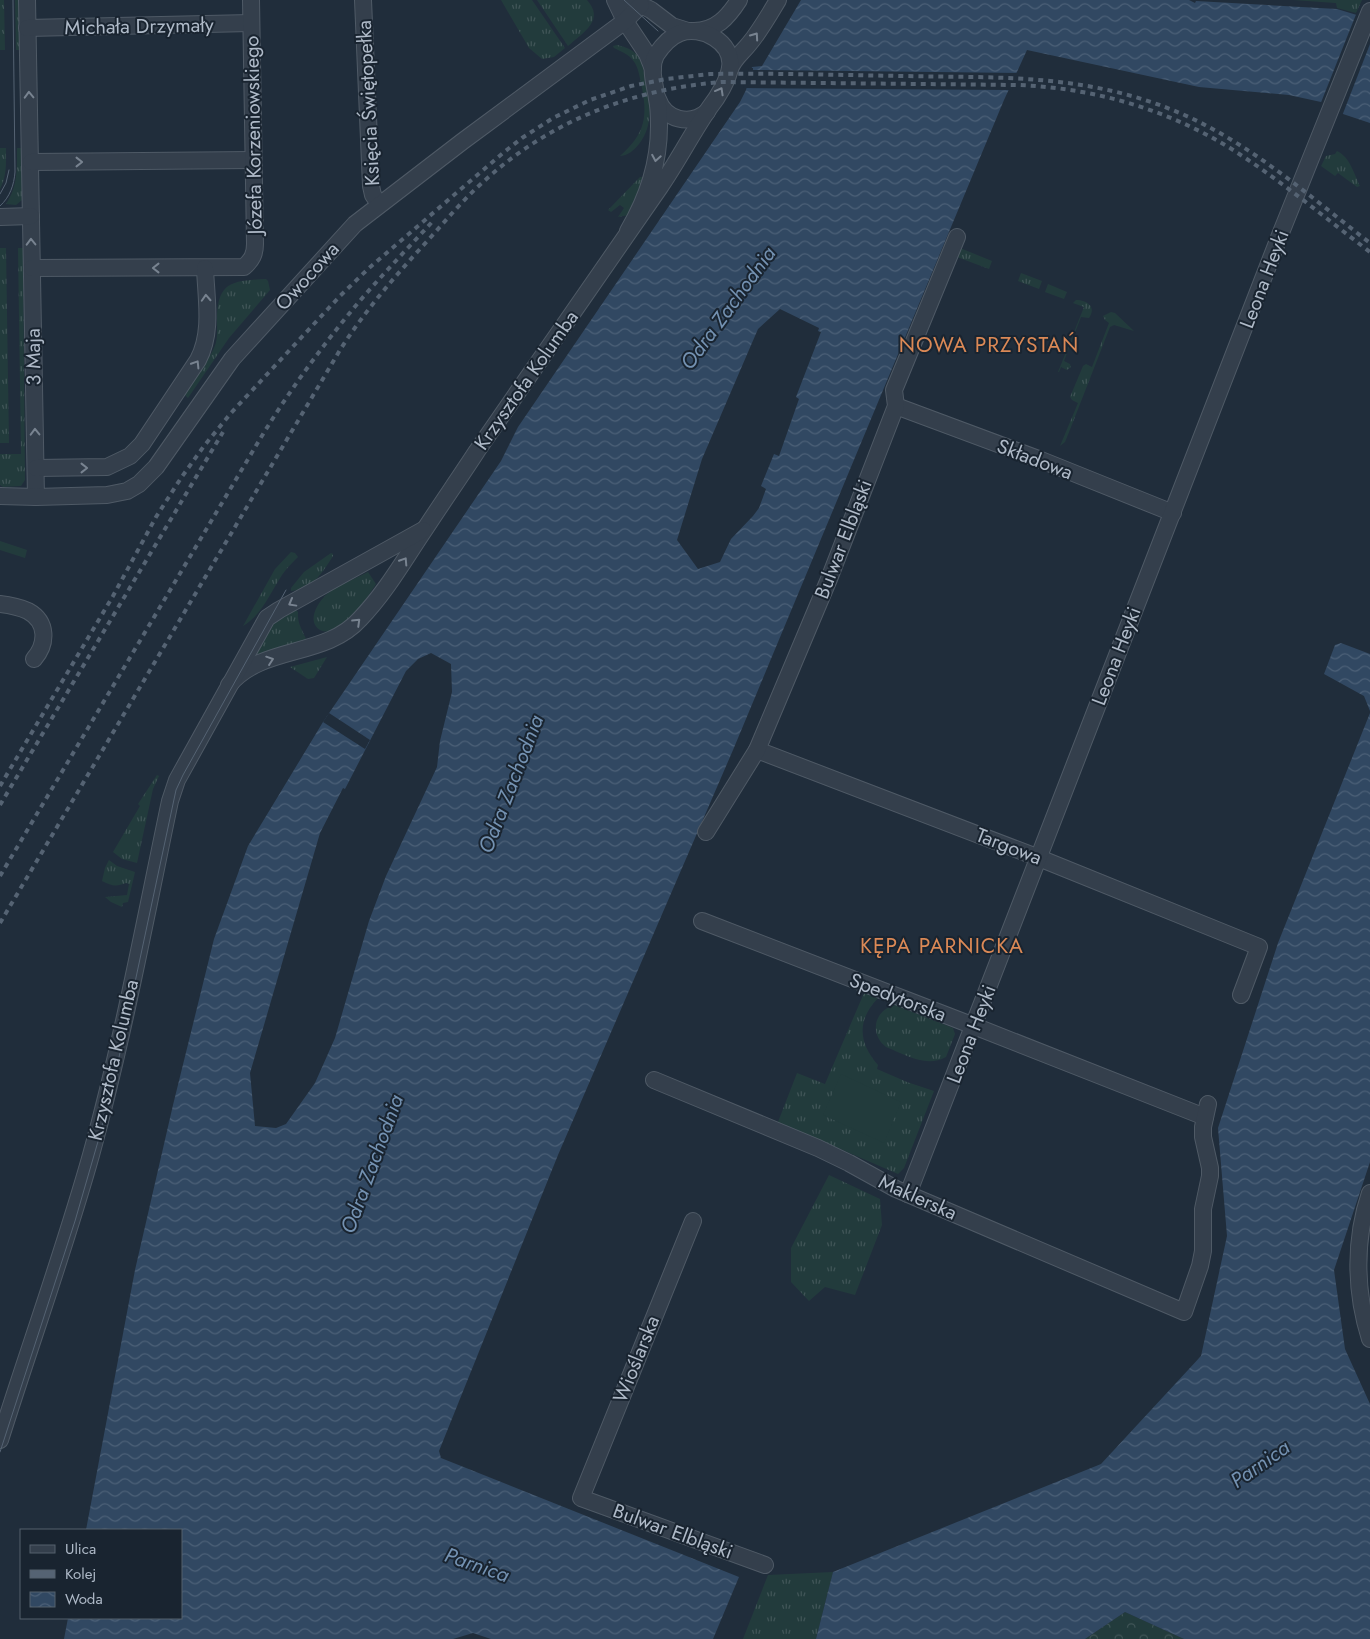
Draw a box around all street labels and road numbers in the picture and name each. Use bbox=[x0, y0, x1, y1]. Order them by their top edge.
street label: Michała Drzymały bbox=[64, 11, 214, 42]
street label: Księcia Świętopełka bbox=[350, 19, 387, 186]
street label: Józefa Korzeniowskiego bbox=[237, 35, 270, 238]
street label: Leona Heyki bbox=[1232, 226, 1297, 333]
street label: Owocowa bbox=[269, 236, 346, 317]
street label: Krzysztofa Kolumba bbox=[467, 304, 586, 456]
street label: 3 Maja bbox=[19, 328, 48, 386]
street label: Składowa bbox=[993, 432, 1077, 487]
street label: Bulwar Elbląski bbox=[807, 475, 880, 603]
street label: Leona Heyki bbox=[1084, 603, 1149, 710]
street label: Targowa bbox=[972, 821, 1046, 872]
street label: Spedytorska bbox=[845, 966, 951, 1029]
street label: Krzysztofa Kolumba bbox=[81, 977, 146, 1144]
street label: Leona Heyki bbox=[939, 981, 1004, 1088]
street label: Maklerska bbox=[874, 1167, 962, 1228]
street label: Wioślarska bbox=[606, 1311, 667, 1407]
street label: Bulwar Elbląski bbox=[609, 1496, 737, 1567]

